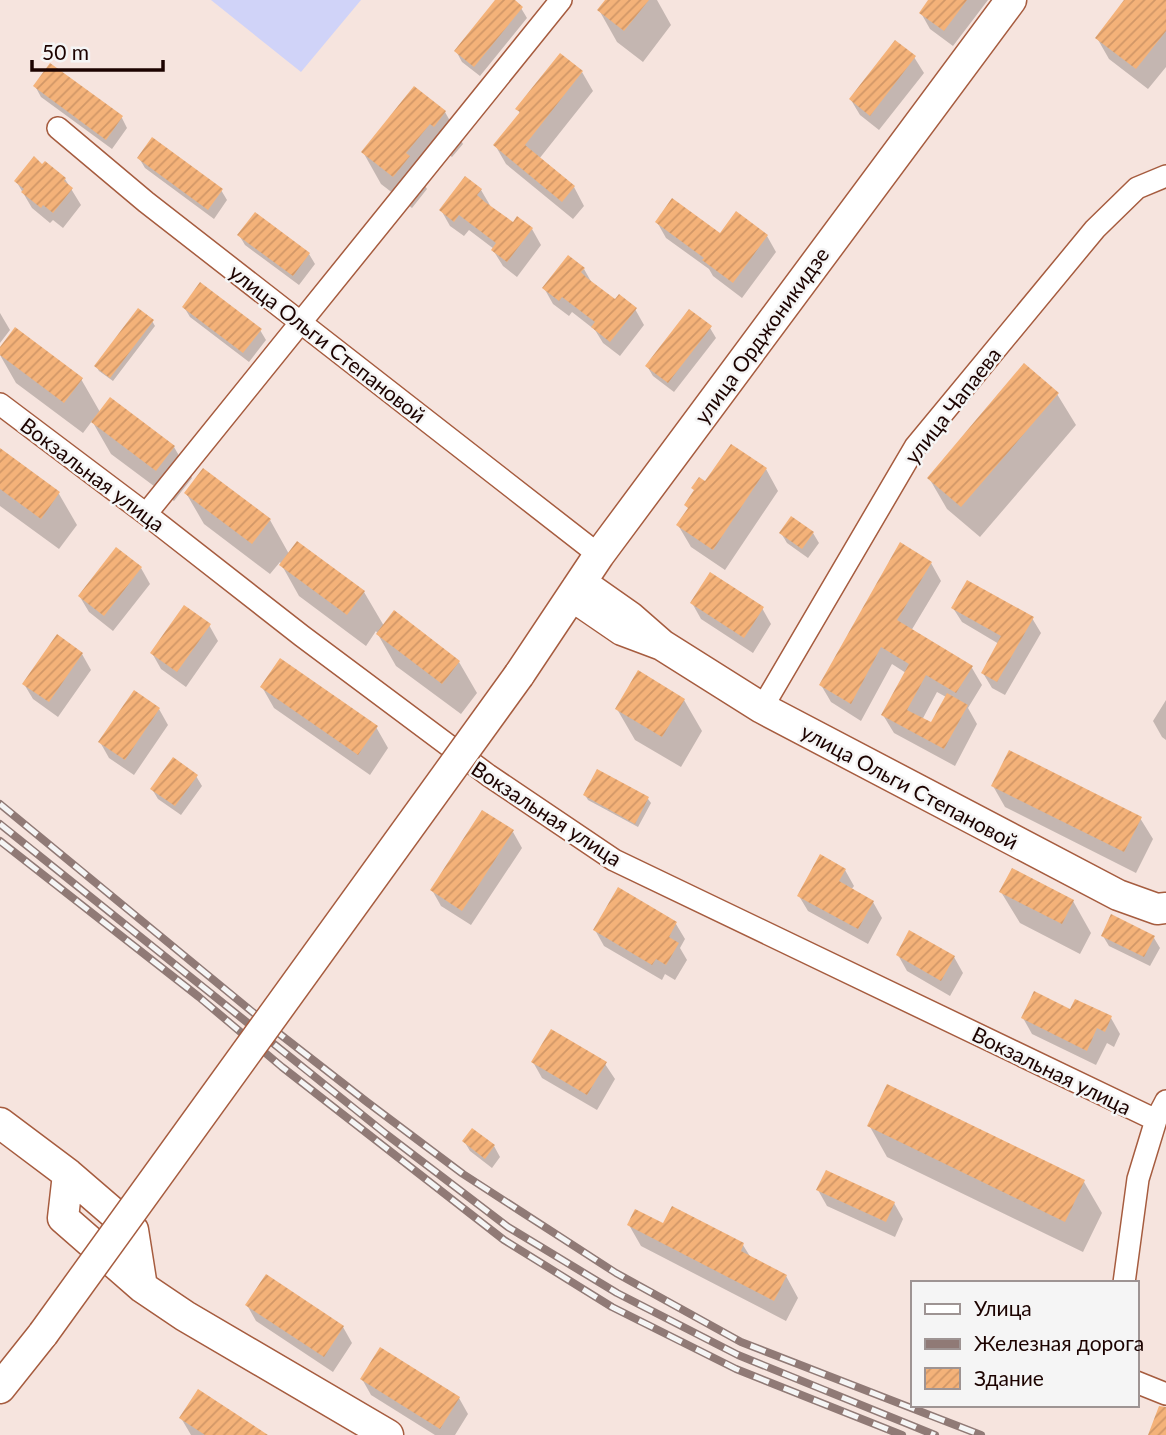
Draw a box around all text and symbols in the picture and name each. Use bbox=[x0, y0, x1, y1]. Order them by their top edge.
scale bar bbox=[32, 28, 163, 72]
text: 50 m bbox=[42, 39, 89, 64]
street label: улица Орджоникидзе bbox=[689, 242, 833, 428]
street label: улица Ольги Степановой bbox=[225, 259, 431, 427]
street label: улица Чапаева bbox=[899, 342, 1005, 468]
street label: Вокзальная улица bbox=[16, 412, 170, 536]
street label: улица Ольги Степановой bbox=[797, 718, 1023, 854]
street label: Вокзальная улица bbox=[467, 755, 627, 871]
street label: Вокзальная улица bbox=[968, 1021, 1136, 1119]
legend bbox=[911, 1281, 1138, 1407]
text: Улица bbox=[974, 1295, 1032, 1320]
text: Железная дорога bbox=[974, 1330, 1144, 1355]
text: Здание bbox=[974, 1365, 1044, 1390]

